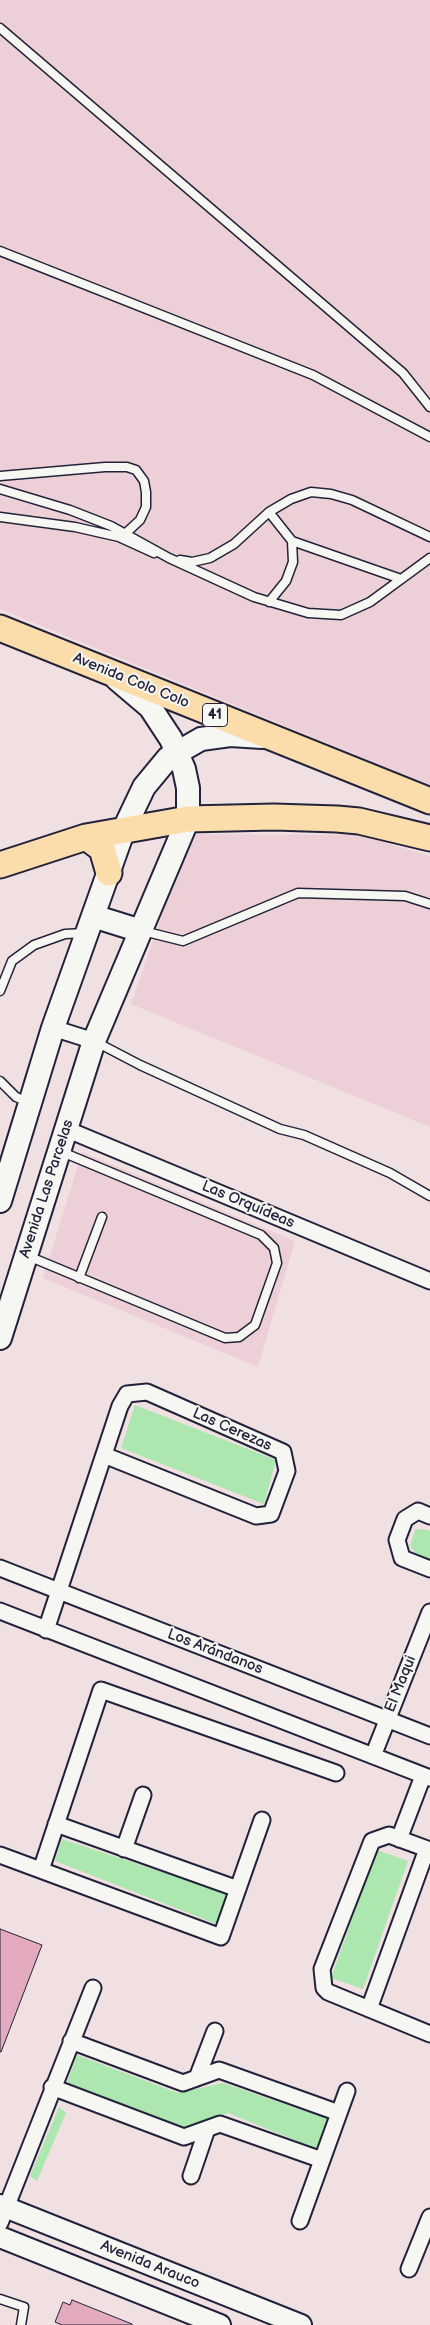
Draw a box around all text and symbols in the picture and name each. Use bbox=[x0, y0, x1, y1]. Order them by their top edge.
street label: Avenida Colo Colo bbox=[70, 649, 192, 713]
road number: 41 bbox=[202, 704, 228, 726]
street label: Avenida Las Parcelas bbox=[16, 1118, 78, 1260]
street label: Las Orquídeas bbox=[199, 1177, 297, 1233]
street label: Las Cerezas bbox=[190, 1405, 274, 1455]
street label: Los Arándanos bbox=[165, 1626, 265, 1678]
street label: El Maqui bbox=[382, 1653, 420, 1715]
street label: Avenida Arauco bbox=[98, 2237, 202, 2293]

